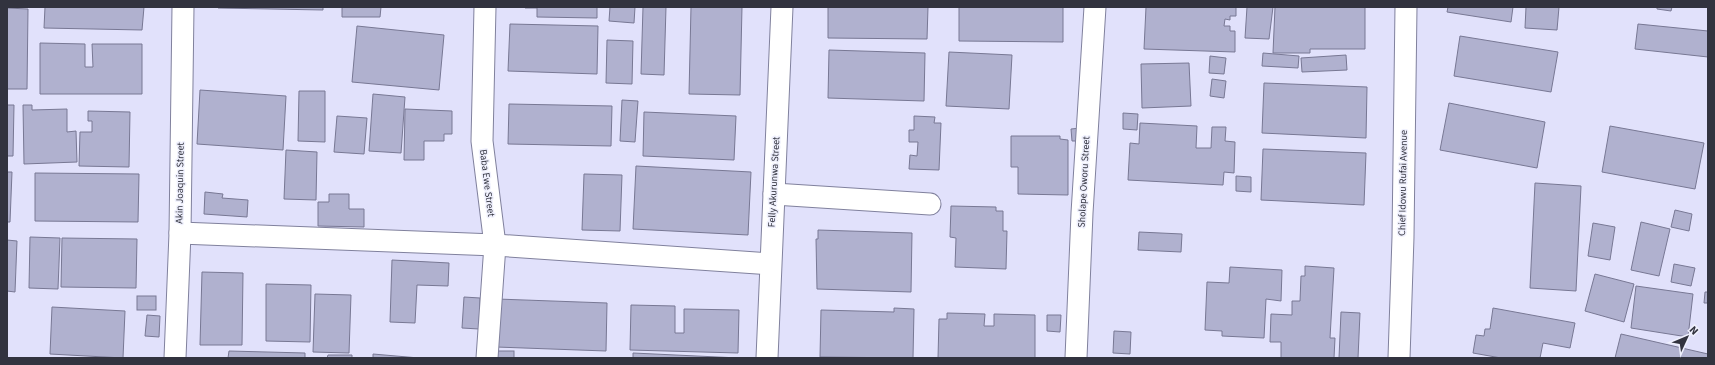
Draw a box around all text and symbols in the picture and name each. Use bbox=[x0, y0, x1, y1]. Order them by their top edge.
street label: Chief Idowu Rufai Avenue bbox=[1395, 130, 1411, 236]
street label: Sholape Oworu Street bbox=[1075, 135, 1093, 228]
street label: Felly Akurunwa Street bbox=[765, 136, 783, 228]
street label: Akin Joaquin Street bbox=[172, 142, 188, 224]
street label: Baba Ewe Street bbox=[476, 149, 498, 218]
north arrow bbox=[1667, 317, 1707, 357]
text: N bbox=[1686, 323, 1702, 338]

